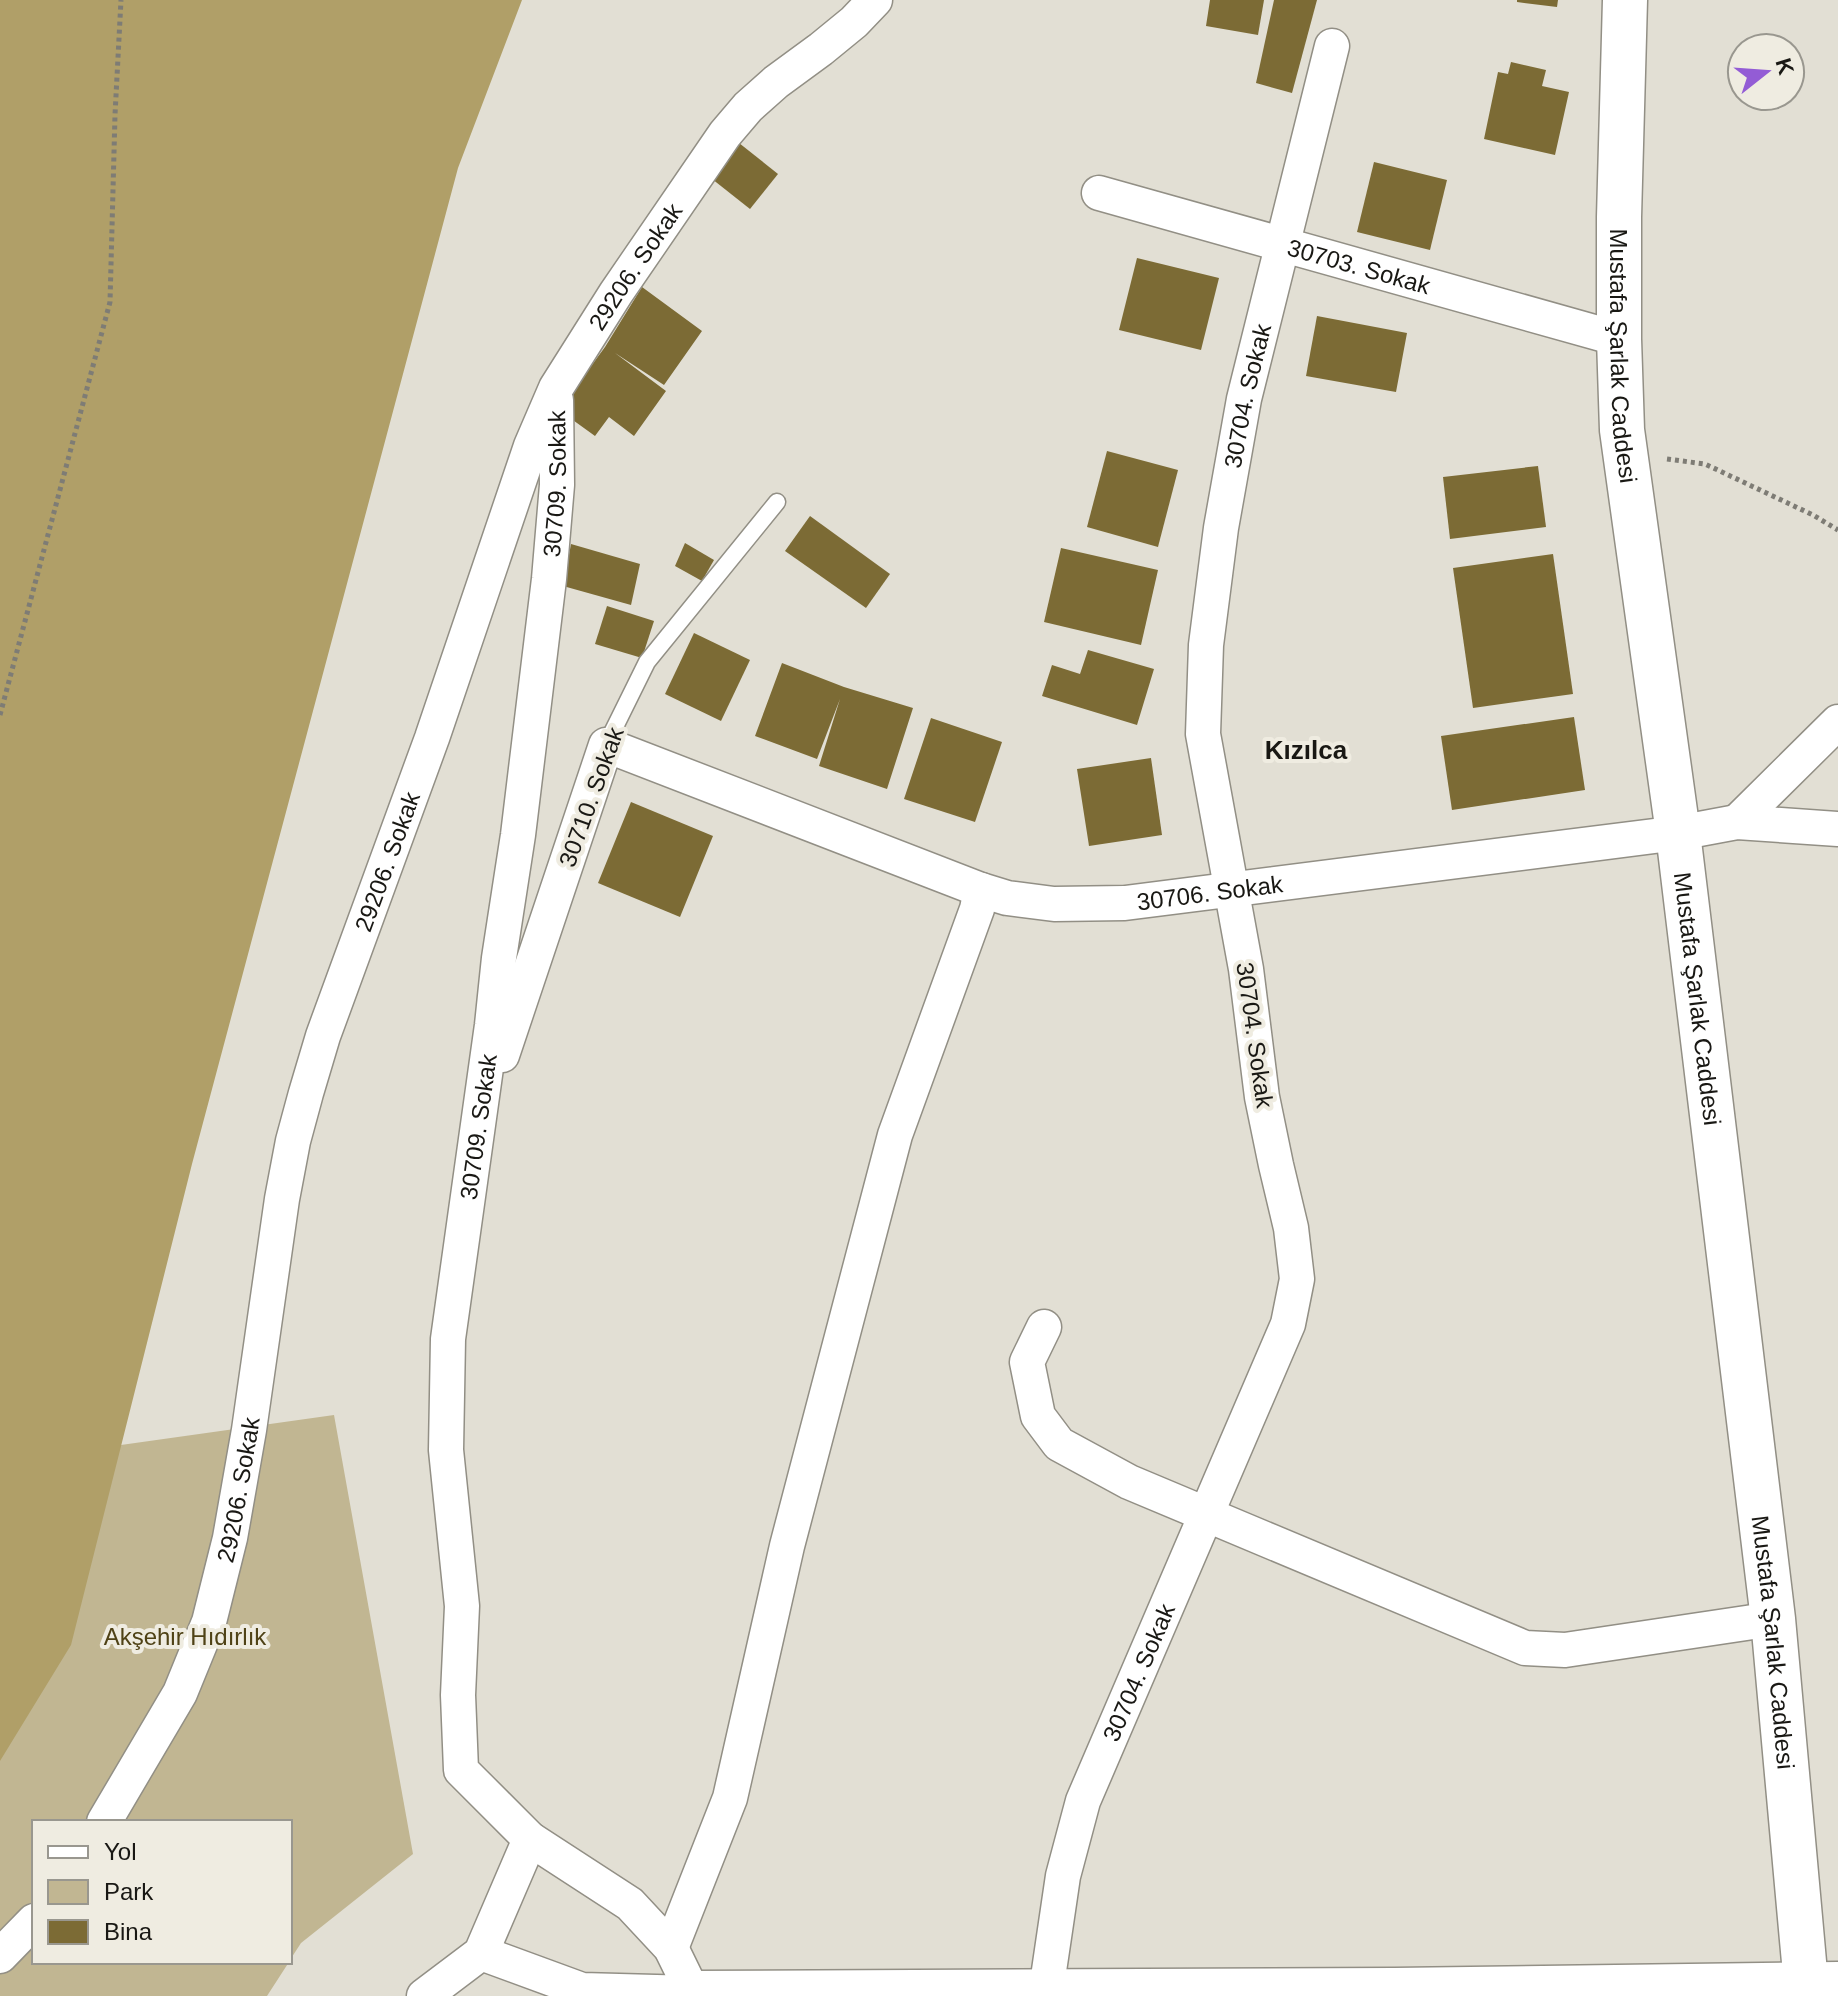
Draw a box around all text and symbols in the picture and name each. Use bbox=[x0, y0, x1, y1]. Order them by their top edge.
north arrow bbox=[1726, 32, 1806, 112]
text: K bbox=[1770, 55, 1799, 78]
street label: 29206. Sokak bbox=[583, 197, 688, 335]
street label: Mustafa Şarlak Caddesi bbox=[1605, 228, 1643, 485]
street label: 30703. Sokak bbox=[1285, 233, 1434, 299]
street label: 30704. Sokak bbox=[1218, 320, 1276, 470]
street label: 30709. Sokak bbox=[537, 409, 571, 558]
street label: 30710. Sokak bbox=[553, 722, 629, 871]
district label: Kızılca bbox=[1265, 735, 1348, 765]
street label: 29206. Sokak bbox=[349, 787, 425, 935]
street label: 30706. Sokak bbox=[1135, 870, 1285, 915]
street label: Mustafa Şarlak Caddesi bbox=[1669, 871, 1727, 1127]
street label: 30704. Sokak bbox=[1231, 960, 1279, 1111]
street label: 30709. Sokak bbox=[454, 1051, 501, 1201]
street label: 29206. Sokak bbox=[211, 1414, 264, 1565]
street label: Mustafa Şarlak Caddesi bbox=[1747, 1514, 1800, 1770]
street label: 30704. Sokak bbox=[1097, 1599, 1180, 1745]
park label: Akşehir Hıdırlık bbox=[104, 1623, 267, 1650]
legend bbox=[32, 1820, 292, 1964]
text: Yol bbox=[104, 1838, 136, 1865]
text: Park bbox=[104, 1878, 154, 1905]
text: Bina bbox=[104, 1918, 153, 1945]

